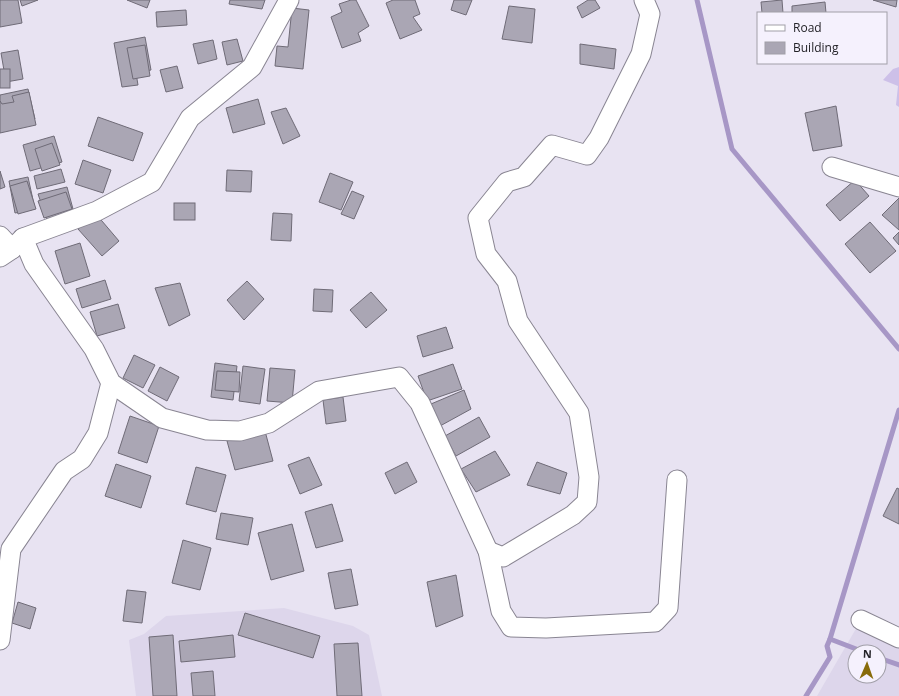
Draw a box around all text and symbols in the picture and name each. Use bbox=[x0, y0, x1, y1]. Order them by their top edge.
legend bbox=[757, 12, 887, 64]
text: Road bbox=[793, 19, 822, 36]
text: Building bbox=[793, 39, 839, 56]
north arrow bbox=[847, 644, 887, 684]
text: N bbox=[863, 646, 872, 661]

